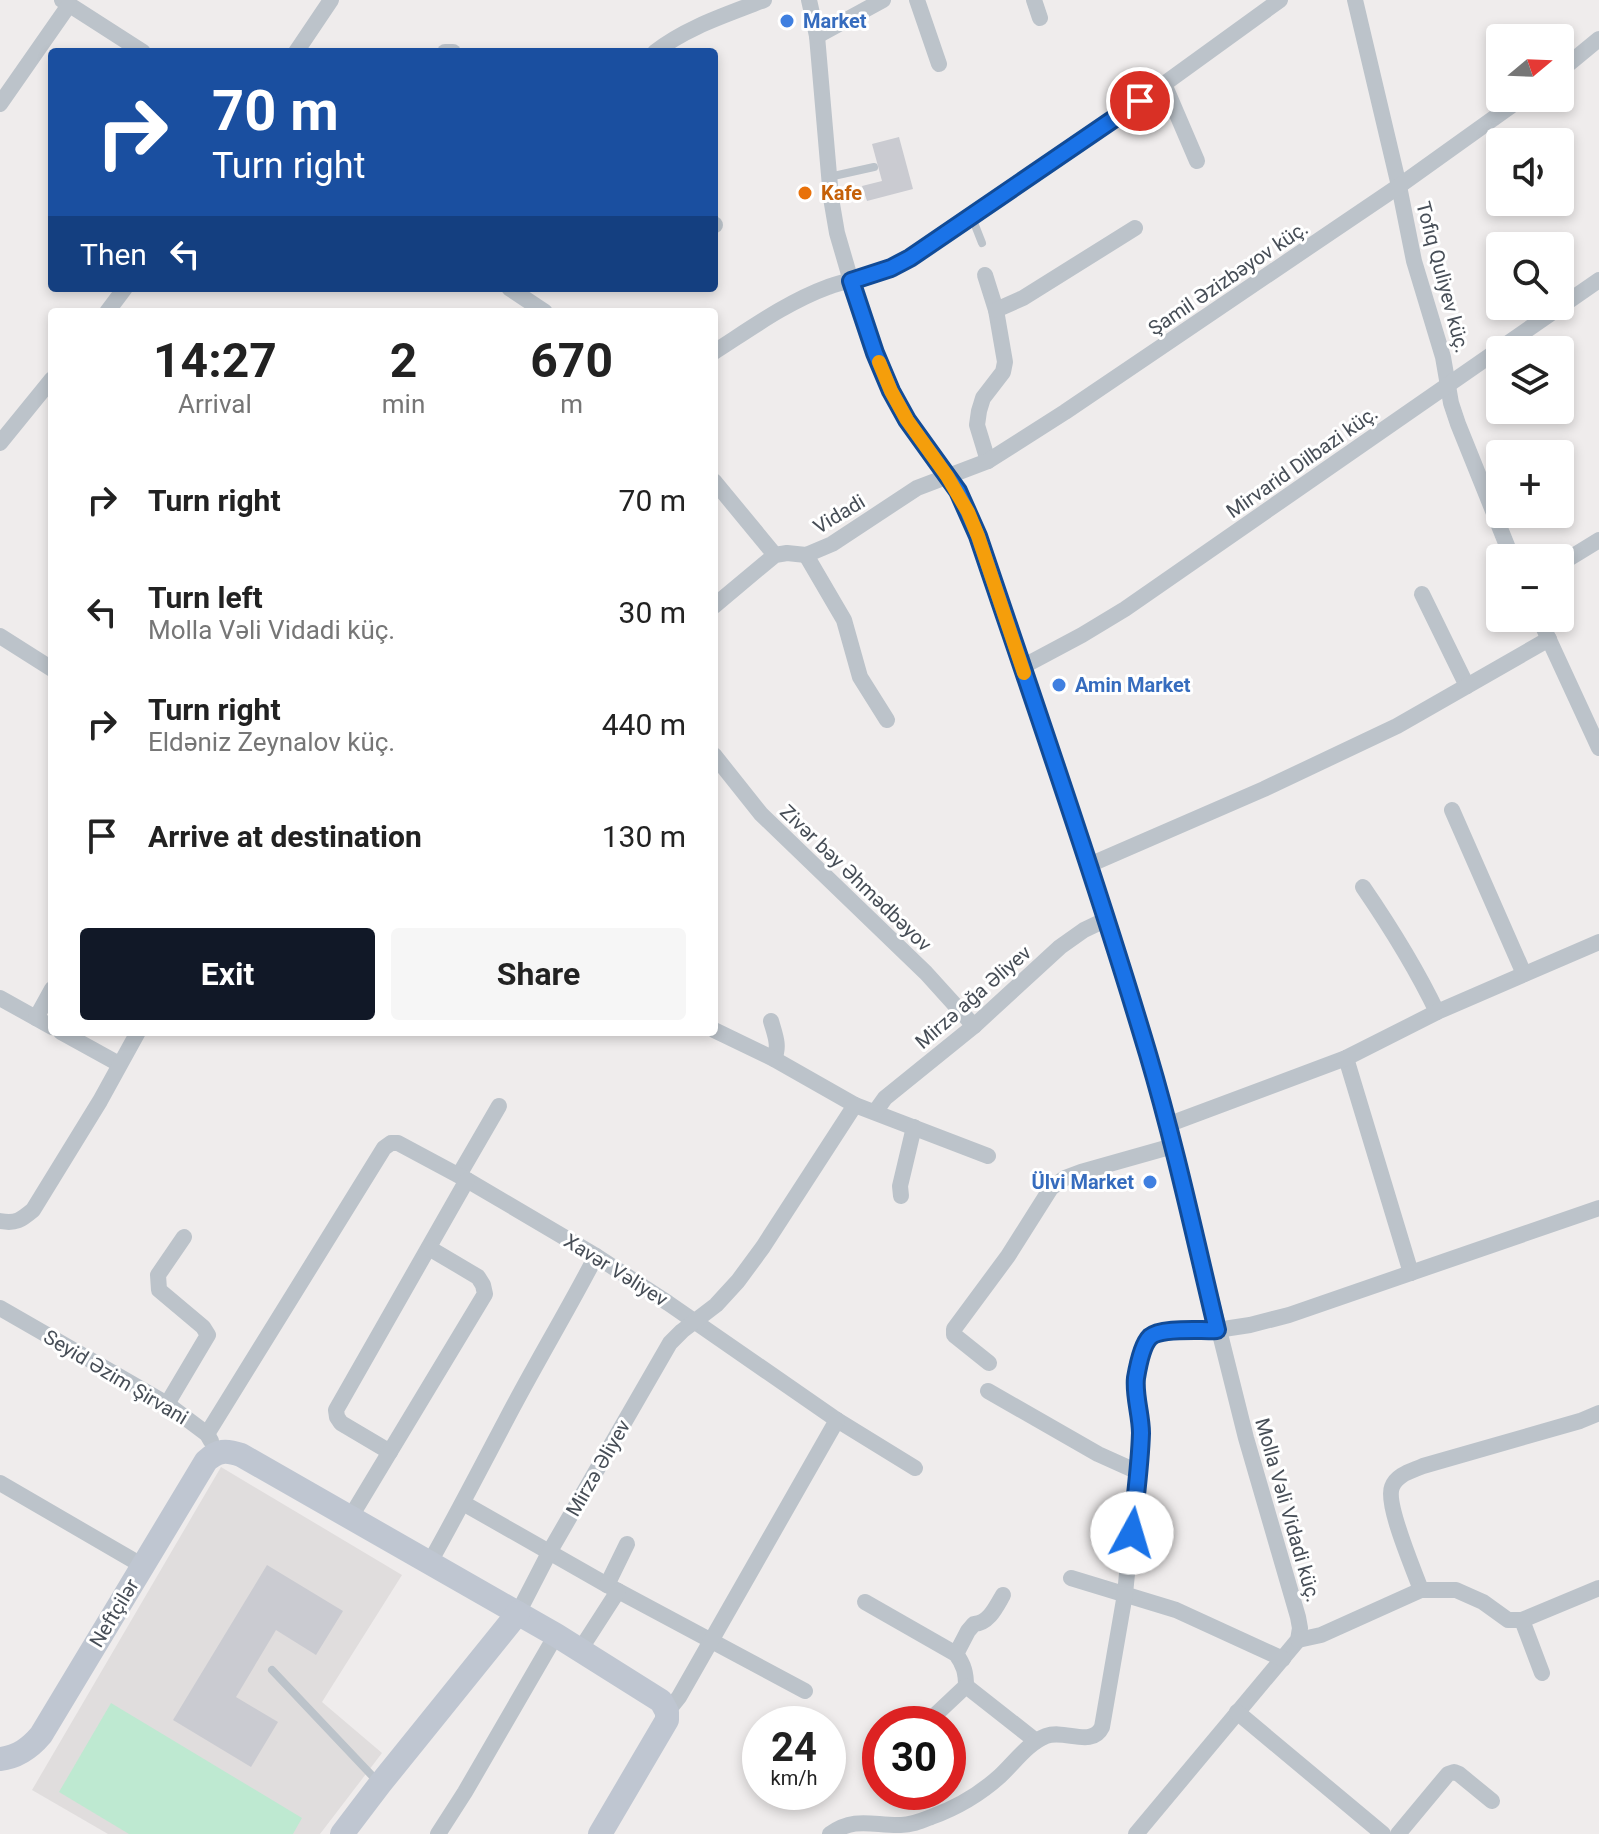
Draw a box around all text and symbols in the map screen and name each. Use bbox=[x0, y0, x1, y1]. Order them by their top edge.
place label: Market bbox=[803, 9, 867, 33]
marker: Market bbox=[778, 12, 796, 30]
north arrow bbox=[1486, 24, 1574, 112]
map controls bbox=[1486, 24, 1574, 632]
pin bbox=[1106, 67, 1174, 135]
text: 70 m bbox=[212, 78, 339, 144]
icon: arrive bbox=[1118, 79, 1162, 123]
icon: right bbox=[80, 80, 184, 184]
button: sound bbox=[1486, 128, 1574, 216]
text: Turn right bbox=[212, 145, 365, 187]
place label: Kafe bbox=[821, 181, 862, 205]
marker: Kafe bbox=[796, 184, 814, 202]
street label: Tofiq Quliyev küç. bbox=[1411, 199, 1475, 355]
street label: Şamil Əzizbəyov küç. bbox=[1144, 216, 1312, 340]
icon: left bbox=[163, 232, 207, 276]
button: search bbox=[1486, 232, 1574, 320]
text: Then bbox=[80, 237, 147, 272]
text: 14:27 bbox=[153, 332, 277, 389]
text: 2 bbox=[390, 332, 417, 389]
text: 670 bbox=[530, 332, 613, 389]
button: layers bbox=[1486, 336, 1574, 424]
text: Arrival bbox=[178, 389, 252, 419]
text: min bbox=[382, 389, 425, 419]
text: m bbox=[560, 389, 583, 419]
street label: Mirvarid Dilbazi küç. bbox=[1222, 401, 1382, 523]
button: + bbox=[1486, 440, 1574, 528]
icon: right bbox=[80, 478, 124, 522]
text: Turn right bbox=[148, 483, 281, 518]
text: 70 m bbox=[619, 483, 686, 518]
street label: Vidadi bbox=[809, 489, 869, 539]
button: − bbox=[1486, 544, 1574, 632]
text: Turn left bbox=[148, 580, 263, 615]
icon: left bbox=[80, 590, 124, 634]
text: 30 m bbox=[619, 595, 686, 630]
text: Molla Vəli Vidadi küç. bbox=[148, 615, 395, 645]
place label: Amin Market bbox=[1075, 673, 1191, 697]
marker: Amin Market bbox=[1050, 676, 1068, 694]
text: Turn right bbox=[148, 692, 281, 727]
icon: right bbox=[80, 702, 124, 746]
text: 440 m bbox=[602, 707, 686, 742]
text: Eldəniz Zeynalov küç. bbox=[148, 727, 395, 757]
street label: Zivər bəy Əhmədbəyov bbox=[775, 800, 937, 957]
icon: arrive bbox=[80, 814, 124, 858]
text: Arrive at destination bbox=[148, 819, 422, 854]
text: 130 m bbox=[602, 819, 686, 854]
button: Exit bbox=[80, 928, 375, 1020]
button: Share bbox=[391, 928, 686, 1020]
street label: Mirzə ağa Əliyev bbox=[910, 940, 1036, 1054]
place label: Ülvi Market bbox=[1032, 1170, 1134, 1194]
marker: Ülvi Market bbox=[1141, 1173, 1159, 1191]
street label: Xavər Vəliyev bbox=[560, 1229, 673, 1312]
street label: Seyid Əzim Şirvani bbox=[40, 1324, 192, 1430]
street label: Mirzə Əliyev bbox=[561, 1415, 635, 1521]
street label: Molla Vəli Vidadi küç. bbox=[1250, 1415, 1326, 1605]
position arrow bbox=[1090, 1491, 1174, 1575]
street label: Neftçilər bbox=[84, 1574, 144, 1652]
speed limit sign: 30 bbox=[862, 1706, 966, 1810]
text: 24 bbox=[771, 1724, 817, 1771]
text: km/h bbox=[771, 1766, 817, 1790]

